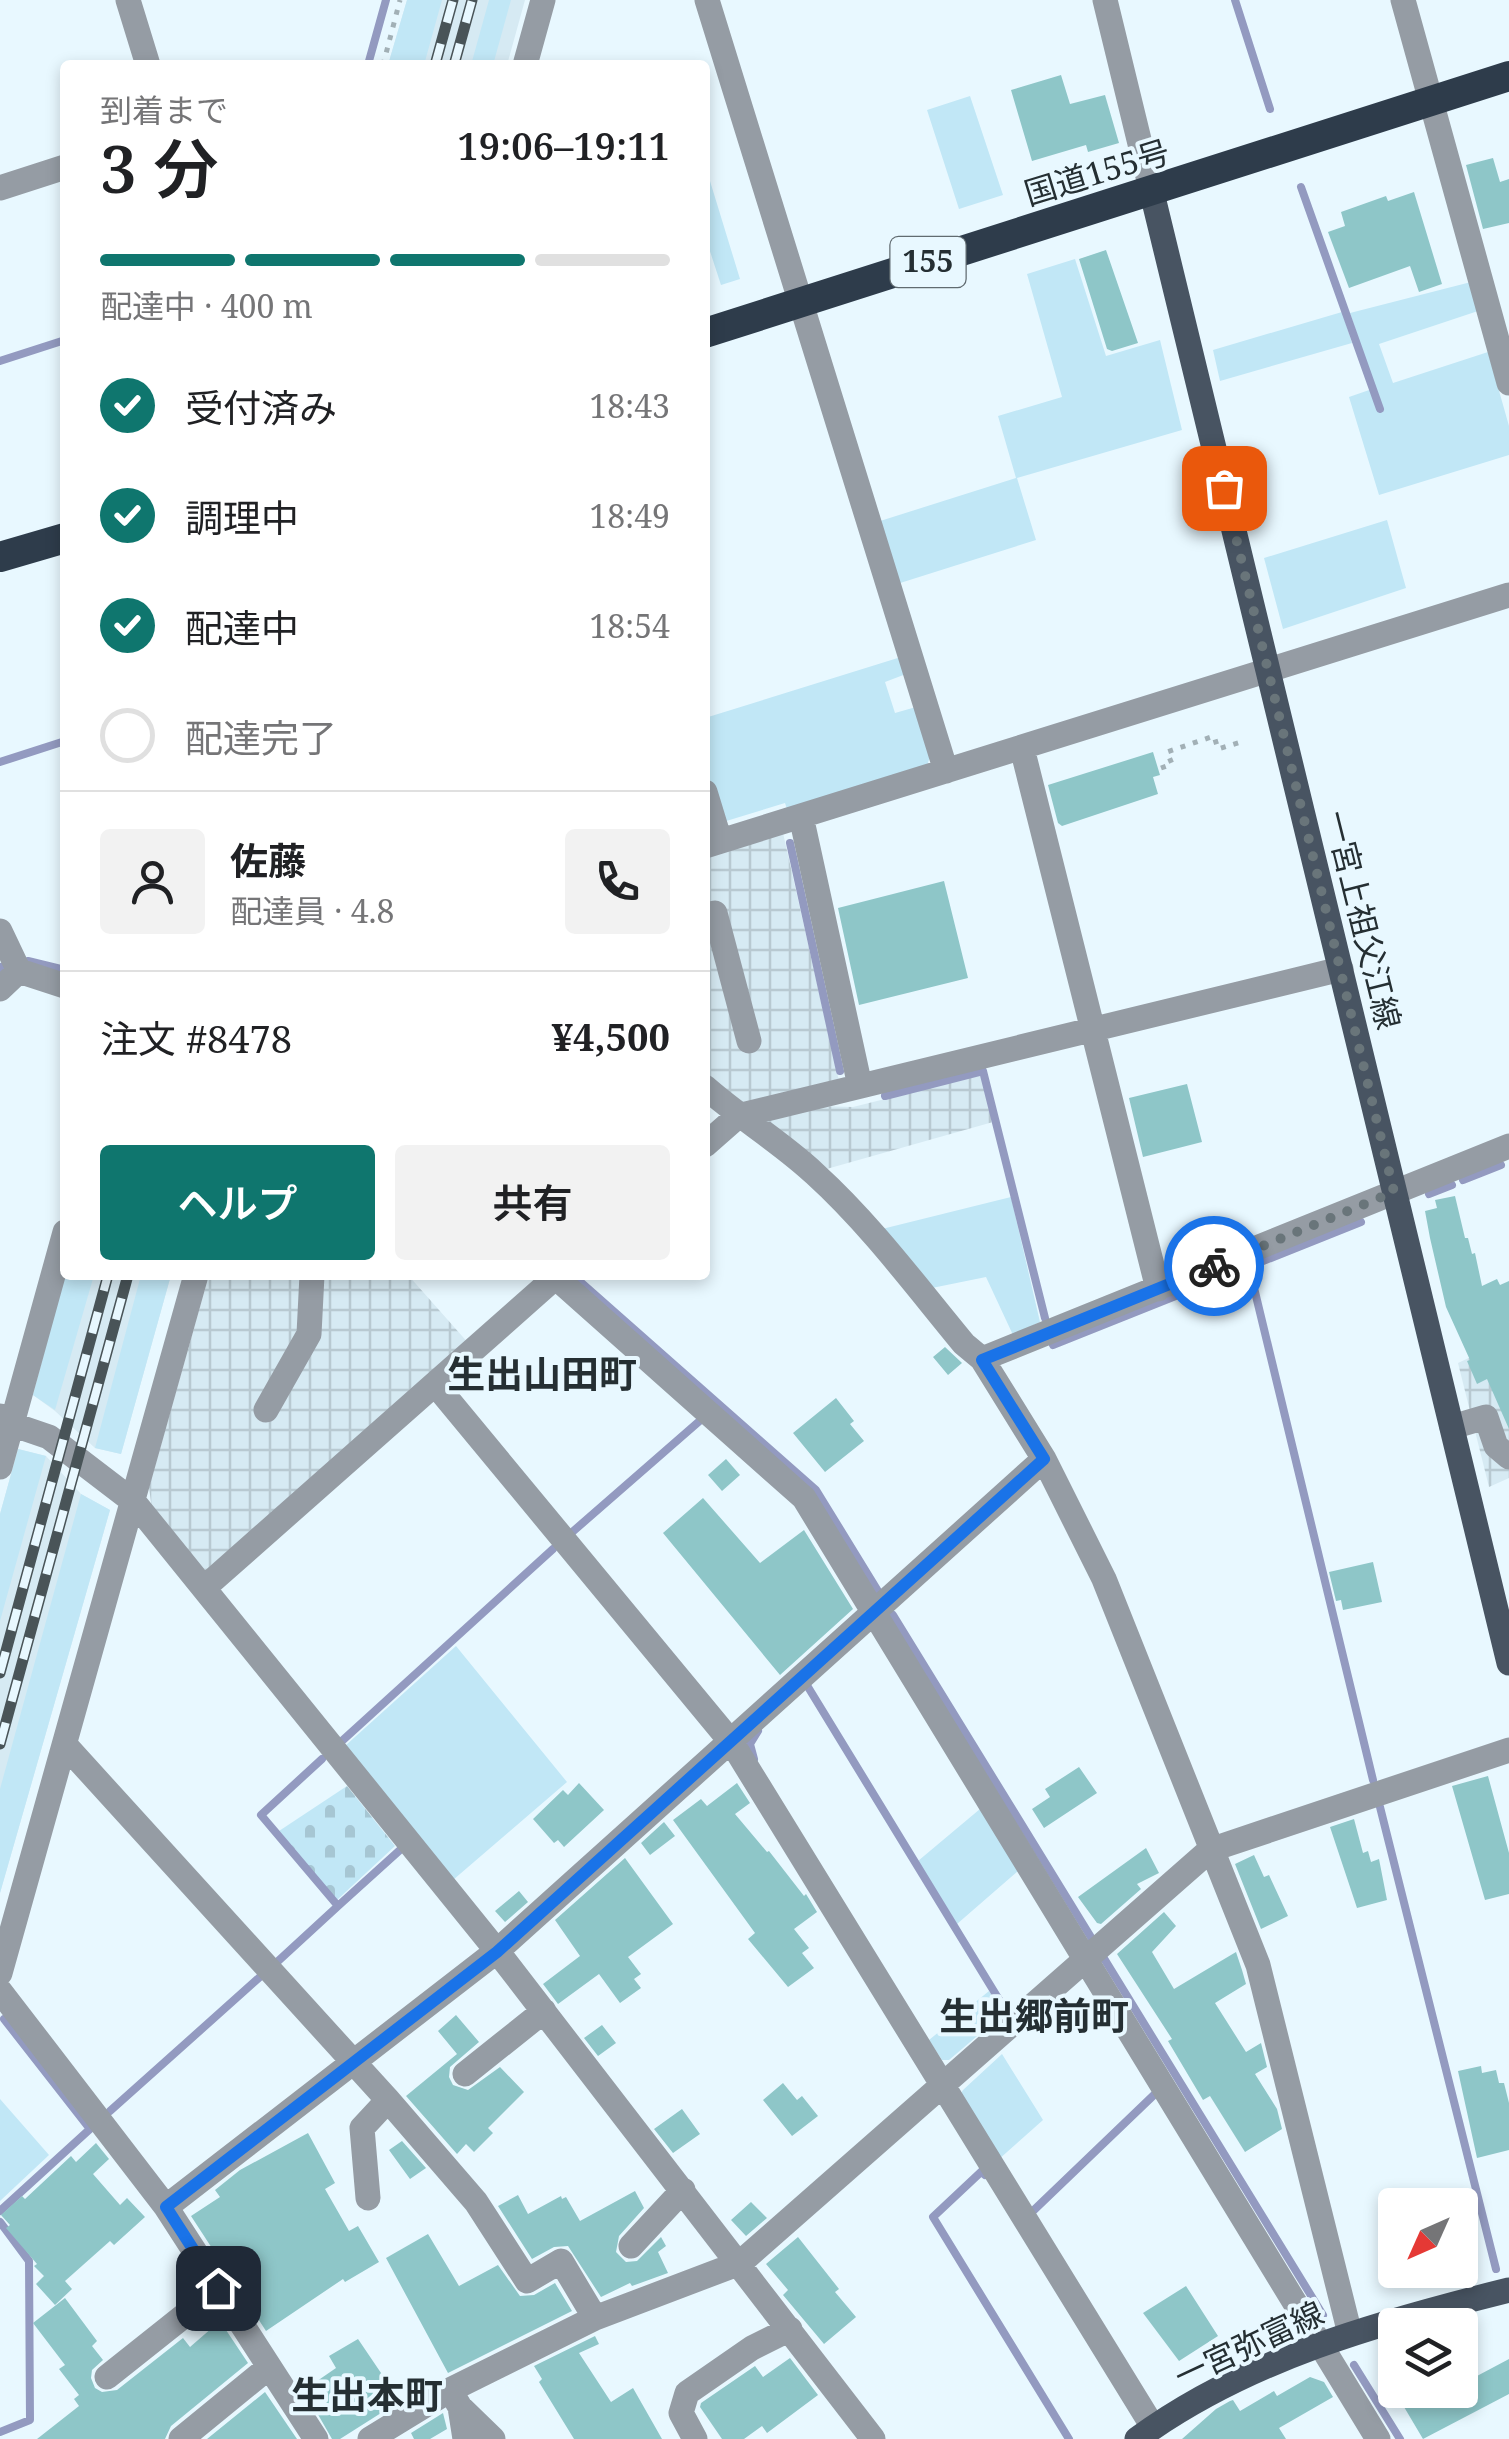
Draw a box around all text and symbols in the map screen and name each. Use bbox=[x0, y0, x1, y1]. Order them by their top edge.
text: 到着まで bbox=[100, 88, 228, 131]
text: 19:06–19:11 bbox=[457, 119, 670, 171]
text: 3 分 bbox=[100, 124, 219, 212]
street label: 国道155号 bbox=[1019, 129, 1174, 214]
road number: 155 bbox=[890, 237, 966, 287]
text: 配達中 · 400 m bbox=[100, 284, 313, 327]
icon: check bbox=[100, 378, 155, 433]
text: 受付済み bbox=[185, 381, 337, 433]
text: 18:43 bbox=[589, 384, 670, 427]
pin bbox=[1182, 446, 1267, 531]
icon: bag bbox=[1197, 461, 1252, 516]
icon: check bbox=[100, 488, 155, 543]
text: 調理中 bbox=[185, 491, 299, 543]
text: 18:49 bbox=[589, 494, 670, 537]
icon: check bbox=[100, 598, 155, 653]
text: 配達中 bbox=[185, 601, 299, 653]
text: 18:54 bbox=[589, 604, 670, 647]
text: 配達完了 bbox=[185, 711, 337, 763]
street label: 一宮上祖父江線 bbox=[1315, 806, 1411, 1034]
button: person bbox=[100, 829, 205, 934]
button: phone bbox=[565, 829, 670, 934]
text: 佐藤 bbox=[230, 834, 306, 886]
text: 配達員 · 4.8 bbox=[230, 889, 394, 932]
text: ¥4,500 bbox=[551, 1010, 670, 1062]
text: 注文 #8478 bbox=[100, 1012, 292, 1064]
button: ヘルプ bbox=[100, 1145, 375, 1260]
button: 共有 bbox=[395, 1145, 670, 1260]
courier bbox=[1164, 1216, 1264, 1316]
icon: bike bbox=[1187, 1239, 1242, 1294]
district label: 生出山田町 bbox=[447, 1347, 637, 1399]
district label: 生出郷前町 bbox=[939, 1989, 1129, 2041]
north arrow bbox=[1378, 2188, 1478, 2288]
map controls bbox=[1378, 2188, 1478, 2408]
pin bbox=[176, 2246, 261, 2331]
icon: home bbox=[191, 2261, 246, 2316]
street label: 一宮弥富線 bbox=[1167, 2290, 1330, 2397]
button: layers bbox=[1378, 2308, 1478, 2408]
district label: 生出本町 bbox=[291, 2368, 443, 2420]

